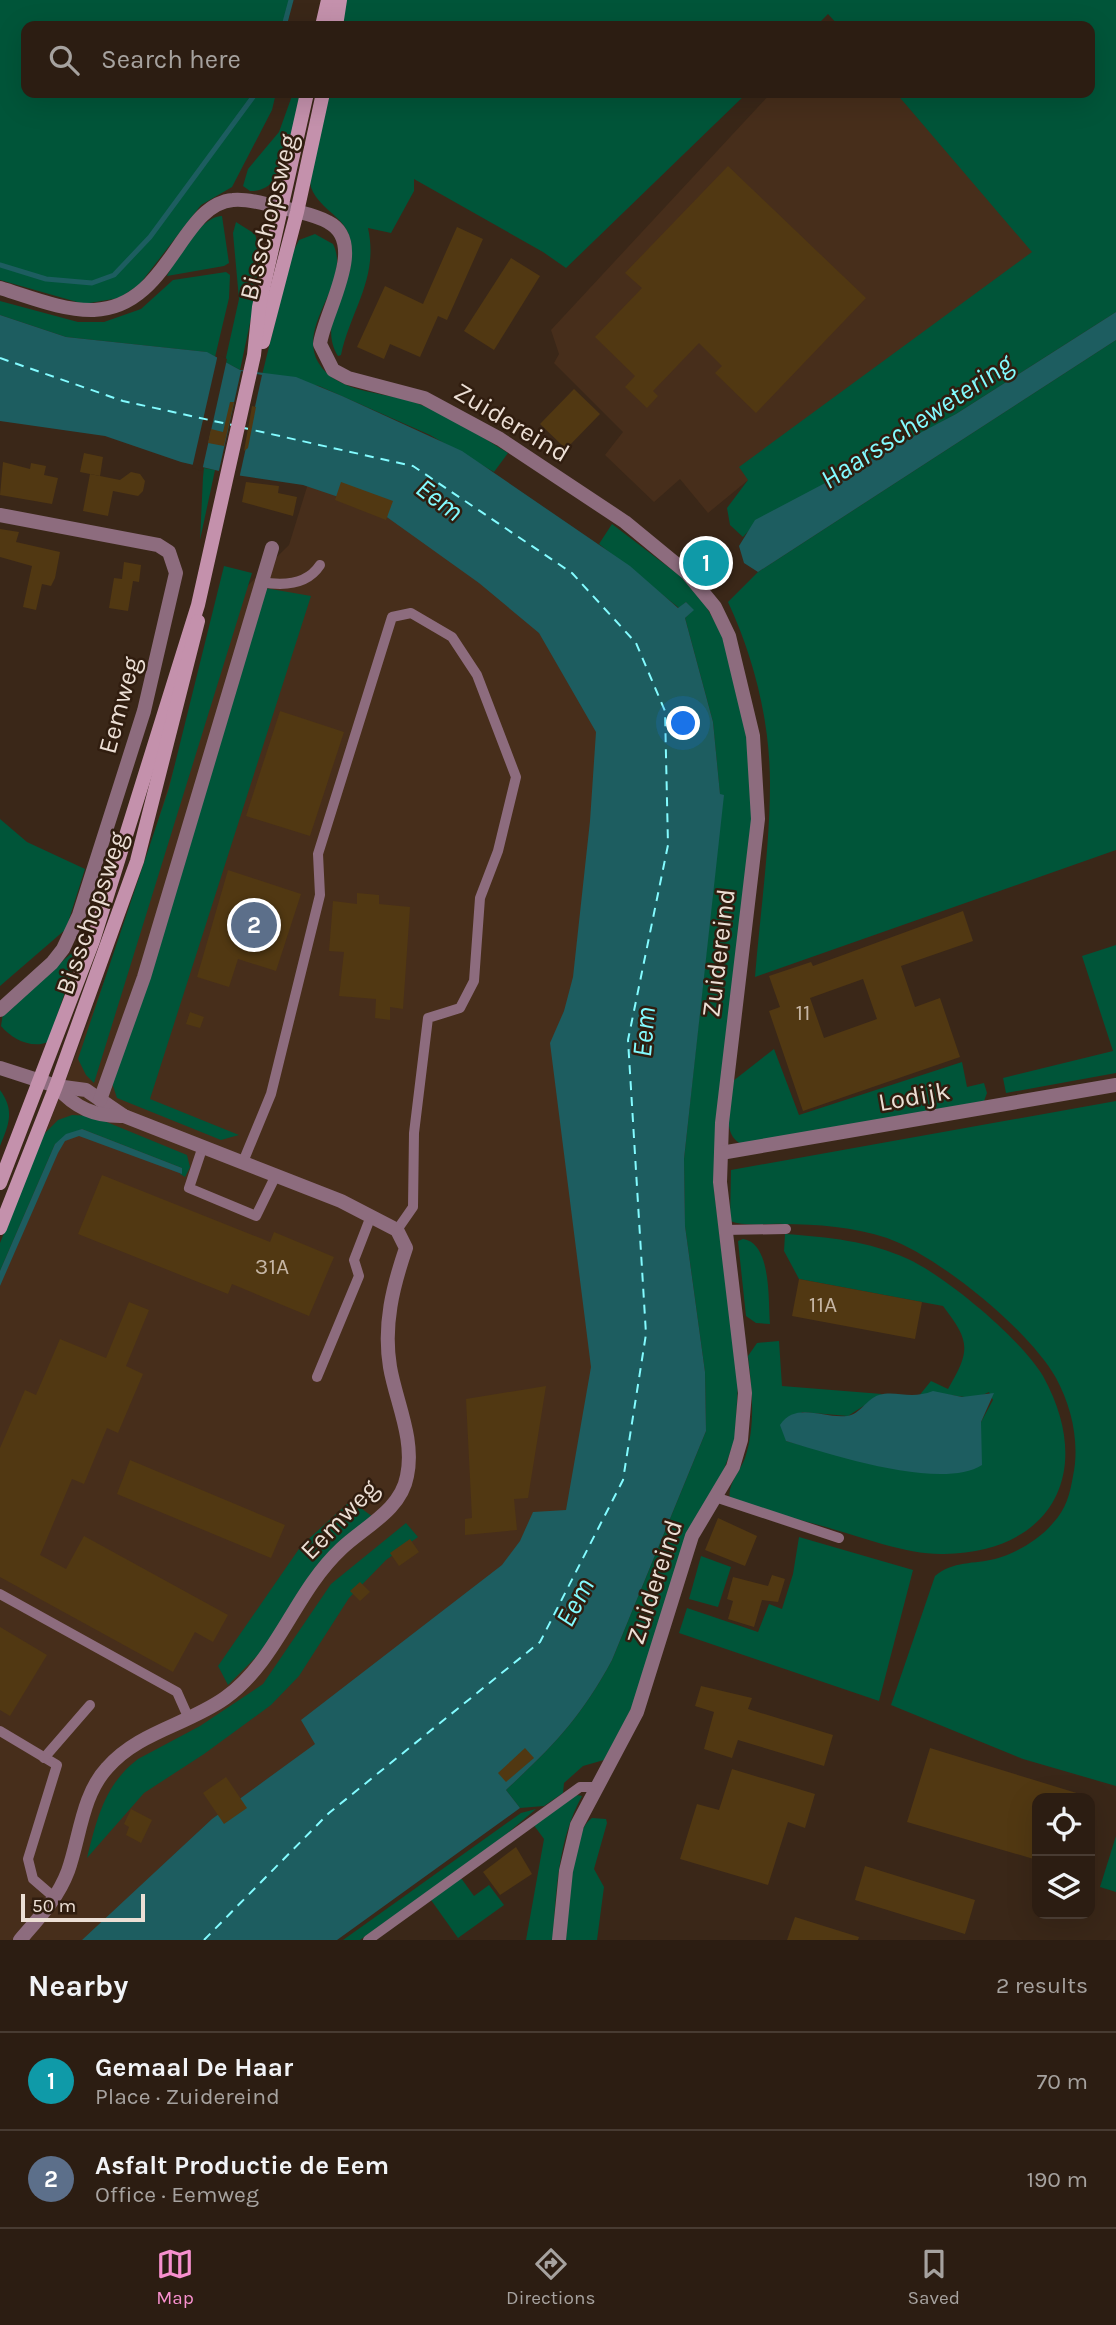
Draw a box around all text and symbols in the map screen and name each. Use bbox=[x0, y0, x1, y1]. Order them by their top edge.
search box bbox=[21, 21, 1095, 98]
icon: search bbox=[45, 41, 83, 79]
text: Search here bbox=[101, 44, 241, 75]
street label: Bisschopsweg bbox=[233, 130, 304, 303]
water label: Haarsschewetering bbox=[814, 346, 1020, 496]
street label: Zuidereind bbox=[448, 376, 575, 469]
water label: Eem bbox=[410, 471, 470, 528]
pin: 1 bbox=[683, 537, 729, 589]
street label: Eemweg bbox=[92, 653, 147, 757]
your location bbox=[666, 706, 700, 740]
street label: Bisschopsweg bbox=[49, 827, 134, 999]
street label: Zuidereind bbox=[695, 887, 742, 1019]
pin: 2 bbox=[231, 899, 277, 951]
house number: 11 bbox=[795, 999, 811, 1026]
water label: Eem bbox=[625, 1005, 662, 1059]
street label: Lodijk bbox=[876, 1075, 952, 1118]
house number: 31A bbox=[255, 1253, 289, 1280]
house number: 11A bbox=[809, 1291, 837, 1318]
street label: Eemweg bbox=[294, 1473, 385, 1566]
street label: Zuidereind bbox=[620, 1516, 689, 1648]
water label: Eem bbox=[548, 1572, 601, 1632]
map controls bbox=[1032, 1793, 1095, 1919]
button: locate bbox=[1032, 1793, 1095, 1856]
button: layers bbox=[1032, 1856, 1095, 1919]
scale bar bbox=[21, 1891, 145, 1923]
text: 50 m bbox=[32, 1895, 76, 1917]
text: Nearby bbox=[28, 1968, 128, 2004]
text: 2 results bbox=[996, 1972, 1088, 1999]
text: Gemaal De Haar bbox=[95, 2052, 293, 2083]
text: 1 bbox=[47, 2068, 55, 2095]
text: 70 m bbox=[1037, 2068, 1088, 2095]
text: Place · Zuidereind bbox=[95, 2083, 280, 2110]
text: Asfalt Productie de Eem bbox=[95, 2150, 389, 2181]
text: 2 bbox=[44, 2166, 58, 2193]
text: 190 m bbox=[1026, 2166, 1088, 2193]
text: Office · Eemweg bbox=[95, 2181, 259, 2208]
tab: Map bbox=[156, 2245, 194, 2309]
tab: Directions bbox=[506, 2245, 595, 2309]
tab: Saved bbox=[907, 2245, 960, 2309]

